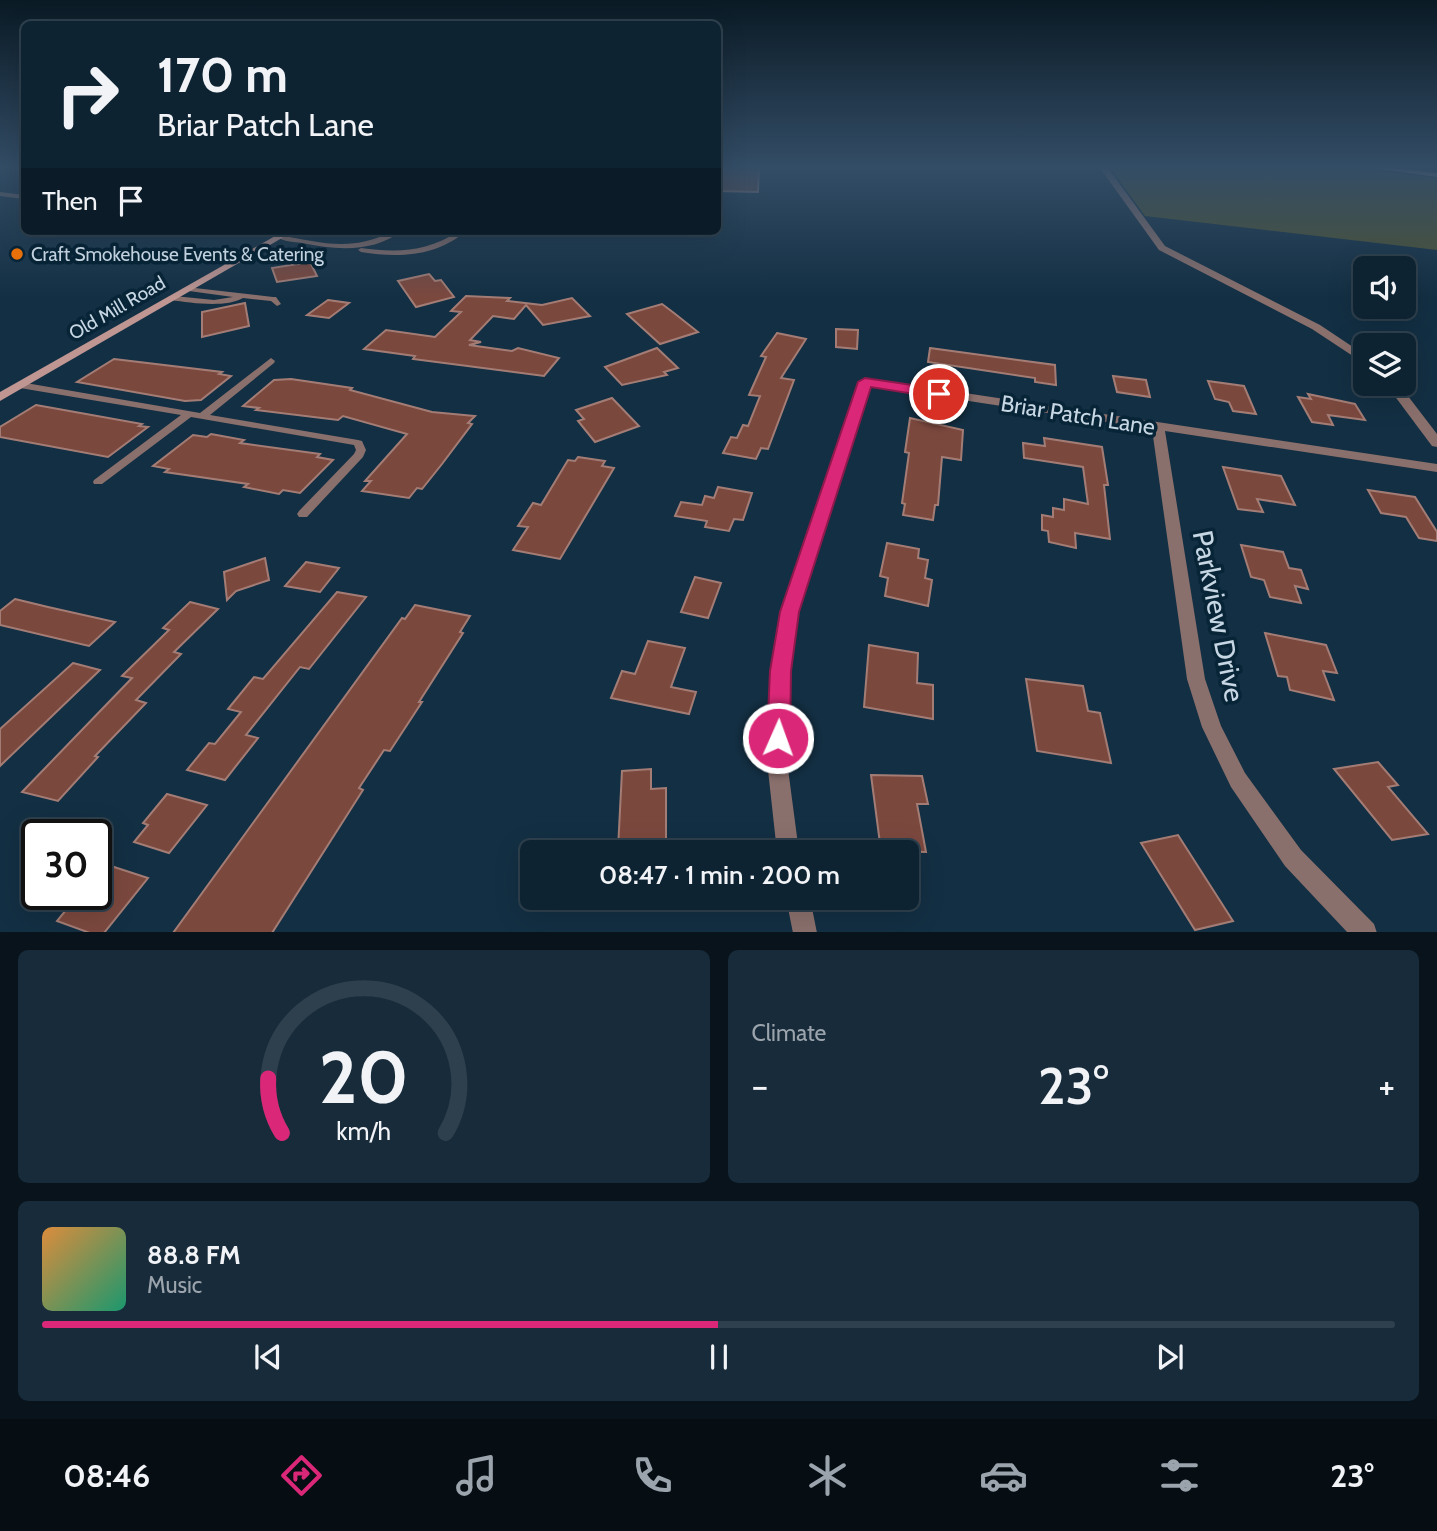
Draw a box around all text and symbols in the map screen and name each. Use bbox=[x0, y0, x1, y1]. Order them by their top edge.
text: 170 m bbox=[157, 45, 288, 104]
icon: right bbox=[42, 49, 133, 140]
text: Briar Patch Lane bbox=[157, 105, 374, 144]
icon: arrive bbox=[112, 182, 150, 220]
text: Then bbox=[42, 185, 98, 217]
place label: Craft Smokehouse Events & Catering bbox=[31, 243, 324, 266]
marker: Craft Smokehouse Events & Catering bbox=[9, 246, 25, 262]
map controls bbox=[1353, 256, 1416, 396]
button: sound bbox=[1353, 256, 1416, 319]
street label: Old Mill Road bbox=[65, 271, 169, 345]
button: layers bbox=[1353, 333, 1416, 396]
pin bbox=[909, 364, 969, 424]
icon: arrive bbox=[920, 375, 958, 413]
street label: Briar Patch Lane bbox=[999, 389, 1157, 441]
street label: Parkview Drive bbox=[1186, 527, 1252, 705]
position arrow bbox=[741, 701, 815, 775]
speed limit sign: 30 bbox=[21, 819, 112, 910]
text: 08:47 · 1 min · 200 m bbox=[599, 859, 840, 891]
text: Climate bbox=[752, 1019, 826, 1047]
text: 20 bbox=[319, 1033, 409, 1121]
text: 23° bbox=[1038, 1054, 1109, 1117]
text: − bbox=[752, 1062, 768, 1109]
text: + bbox=[1378, 1062, 1395, 1109]
text: km/h bbox=[336, 1115, 391, 1145]
text: 88.8 FM bbox=[147, 1239, 241, 1271]
text: Music bbox=[147, 1271, 202, 1299]
icon: previous bbox=[249, 1338, 287, 1376]
icon: pause bbox=[700, 1338, 738, 1376]
icon: next bbox=[1151, 1338, 1189, 1376]
icon: directions bbox=[277, 1451, 326, 1500]
icon: music bbox=[452, 1451, 501, 1500]
icon: phone bbox=[628, 1451, 677, 1500]
icon: climate bbox=[803, 1451, 852, 1500]
icon: car bbox=[979, 1451, 1028, 1500]
icon: filters bbox=[1155, 1451, 1204, 1500]
text: 08:46 bbox=[63, 1456, 150, 1495]
text: 23° bbox=[1330, 1456, 1374, 1495]

